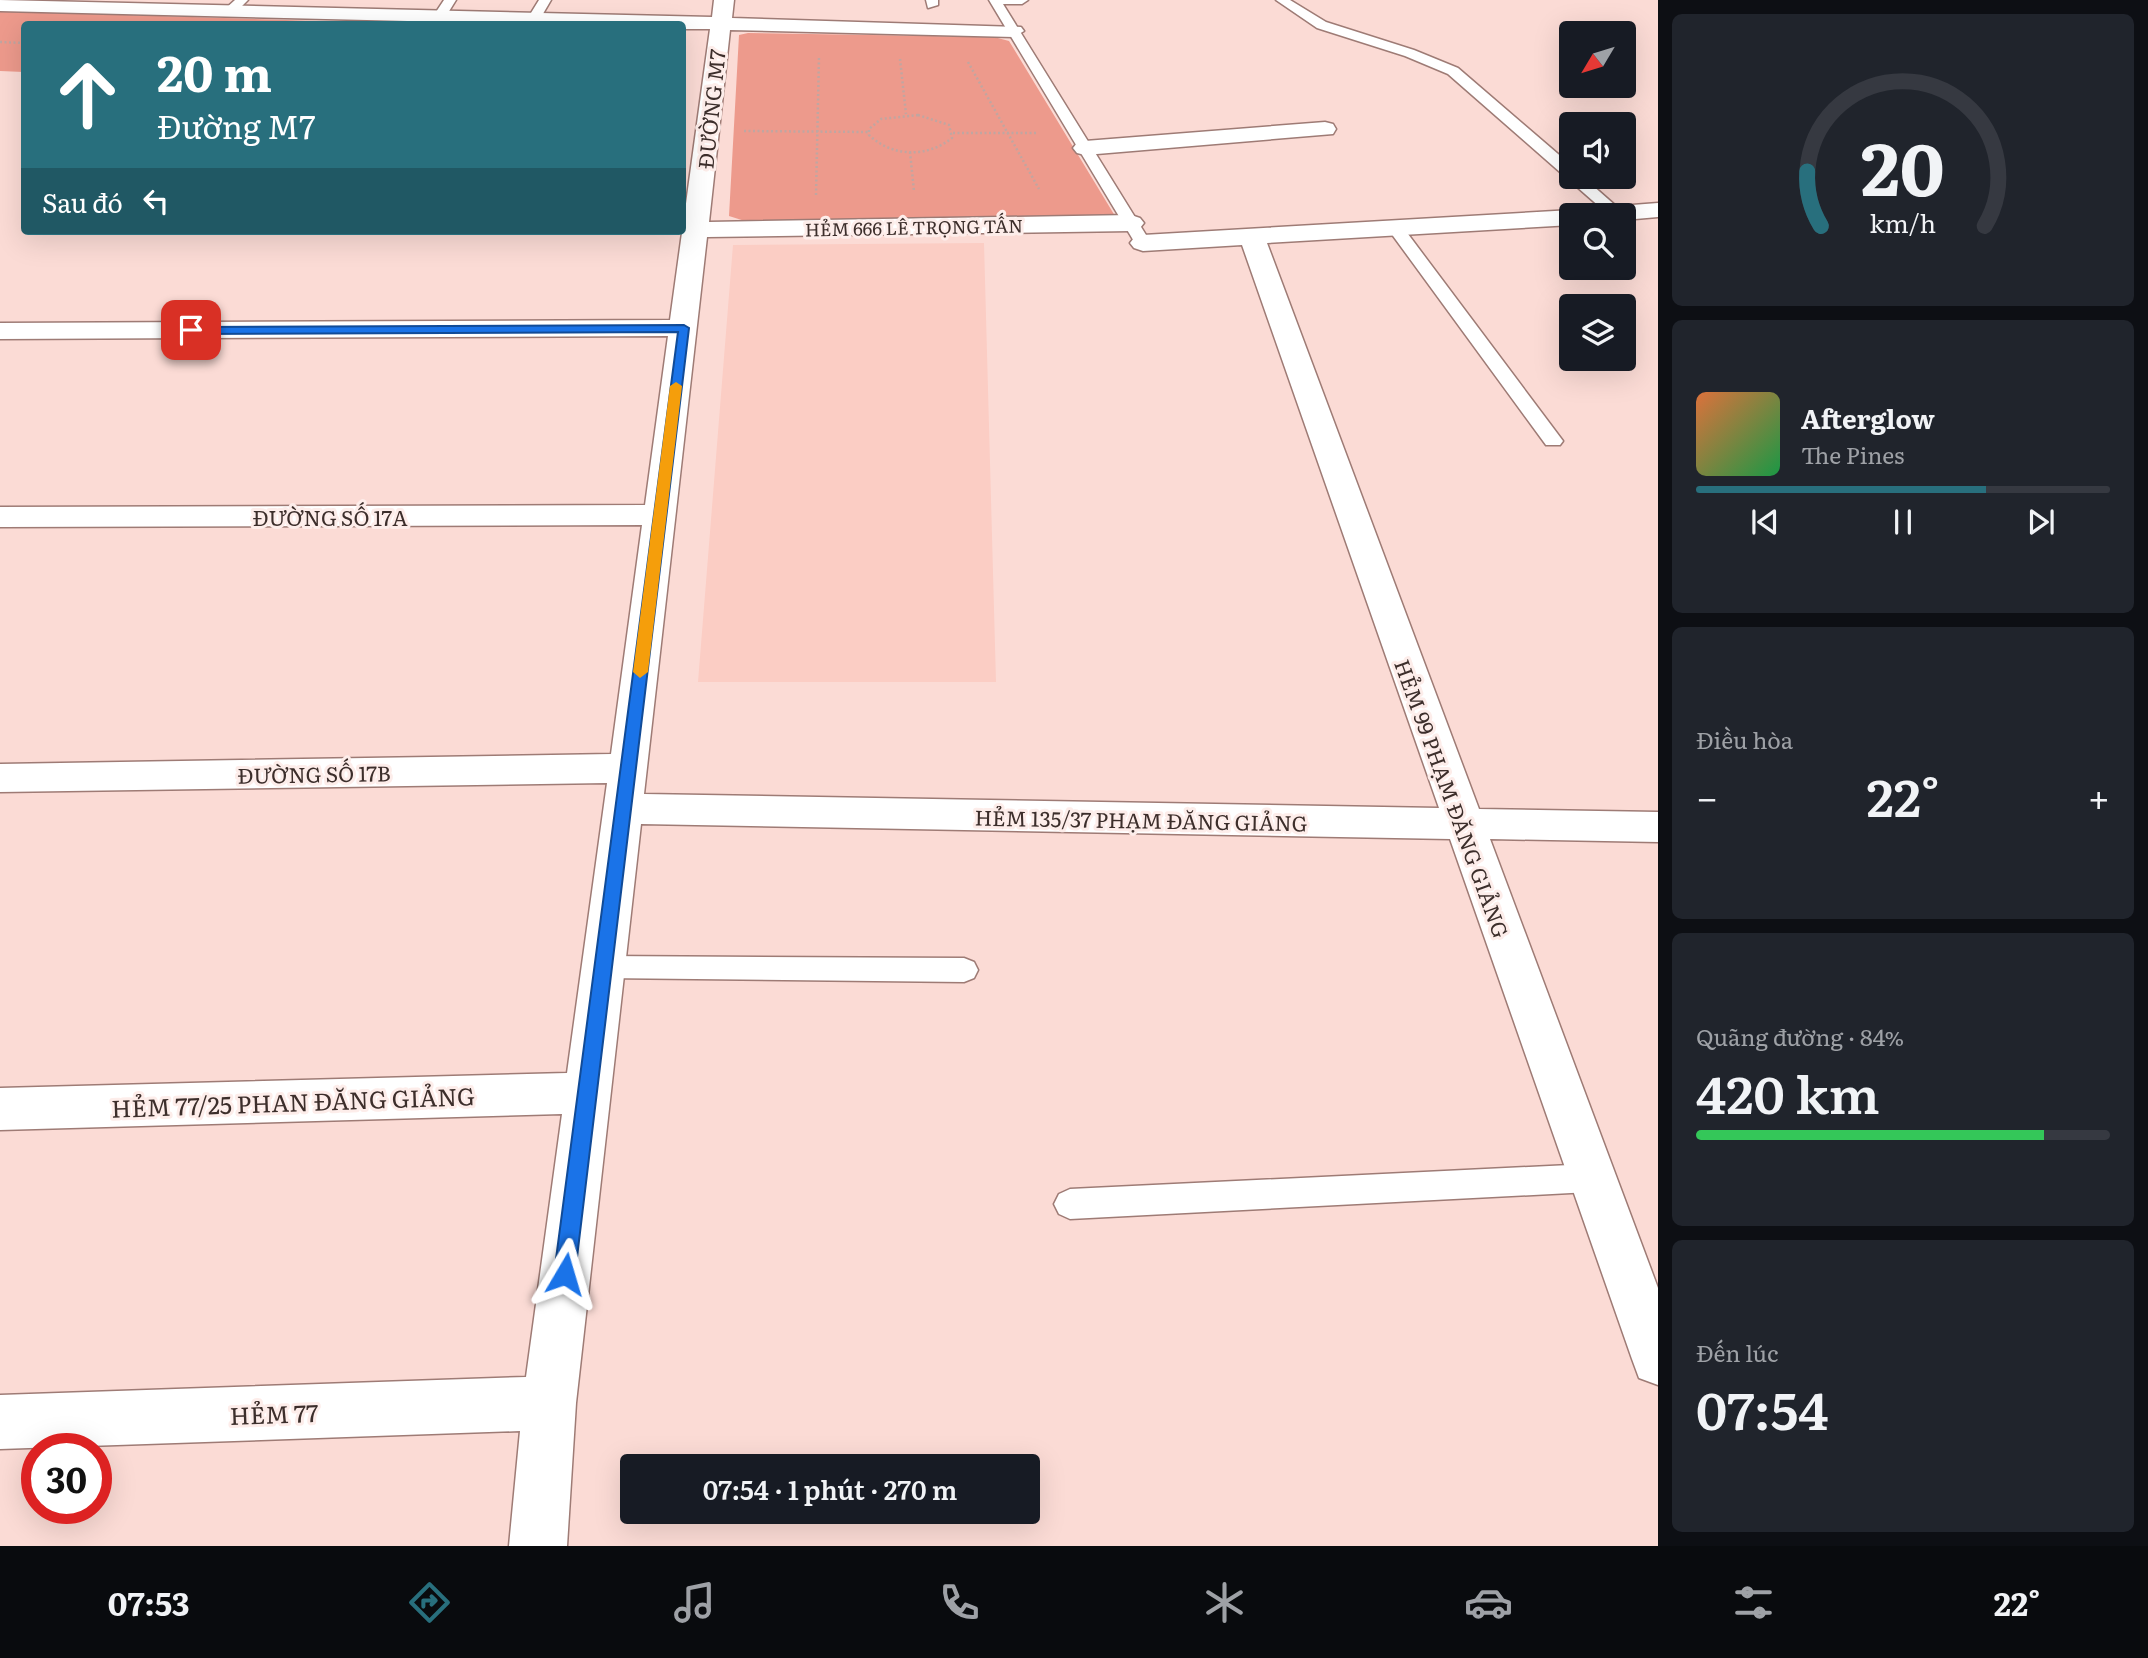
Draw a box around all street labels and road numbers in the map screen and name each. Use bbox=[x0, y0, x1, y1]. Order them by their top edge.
street label: ĐƯỜNG M7 bbox=[688, 47, 732, 170]
street label: HẺM 666 LÊ TRỌNG TẤN bbox=[805, 211, 1023, 242]
street label: ĐƯỜNG SỐ 17A bbox=[252, 501, 408, 532]
street label: HẺM 99 PHẠM ĐĂNG GIẢNG bbox=[1388, 654, 1518, 942]
street label: ĐƯỜNG SỐ 17B bbox=[237, 756, 391, 790]
street label: HẺM 135/37 PHẠM ĐĂNG GIẢNG bbox=[974, 801, 1308, 837]
street label: HẺM 77/25 PHAN ĐĂNG GIẢNG bbox=[111, 1077, 475, 1125]
street label: HẺM 77 bbox=[229, 1394, 319, 1432]

